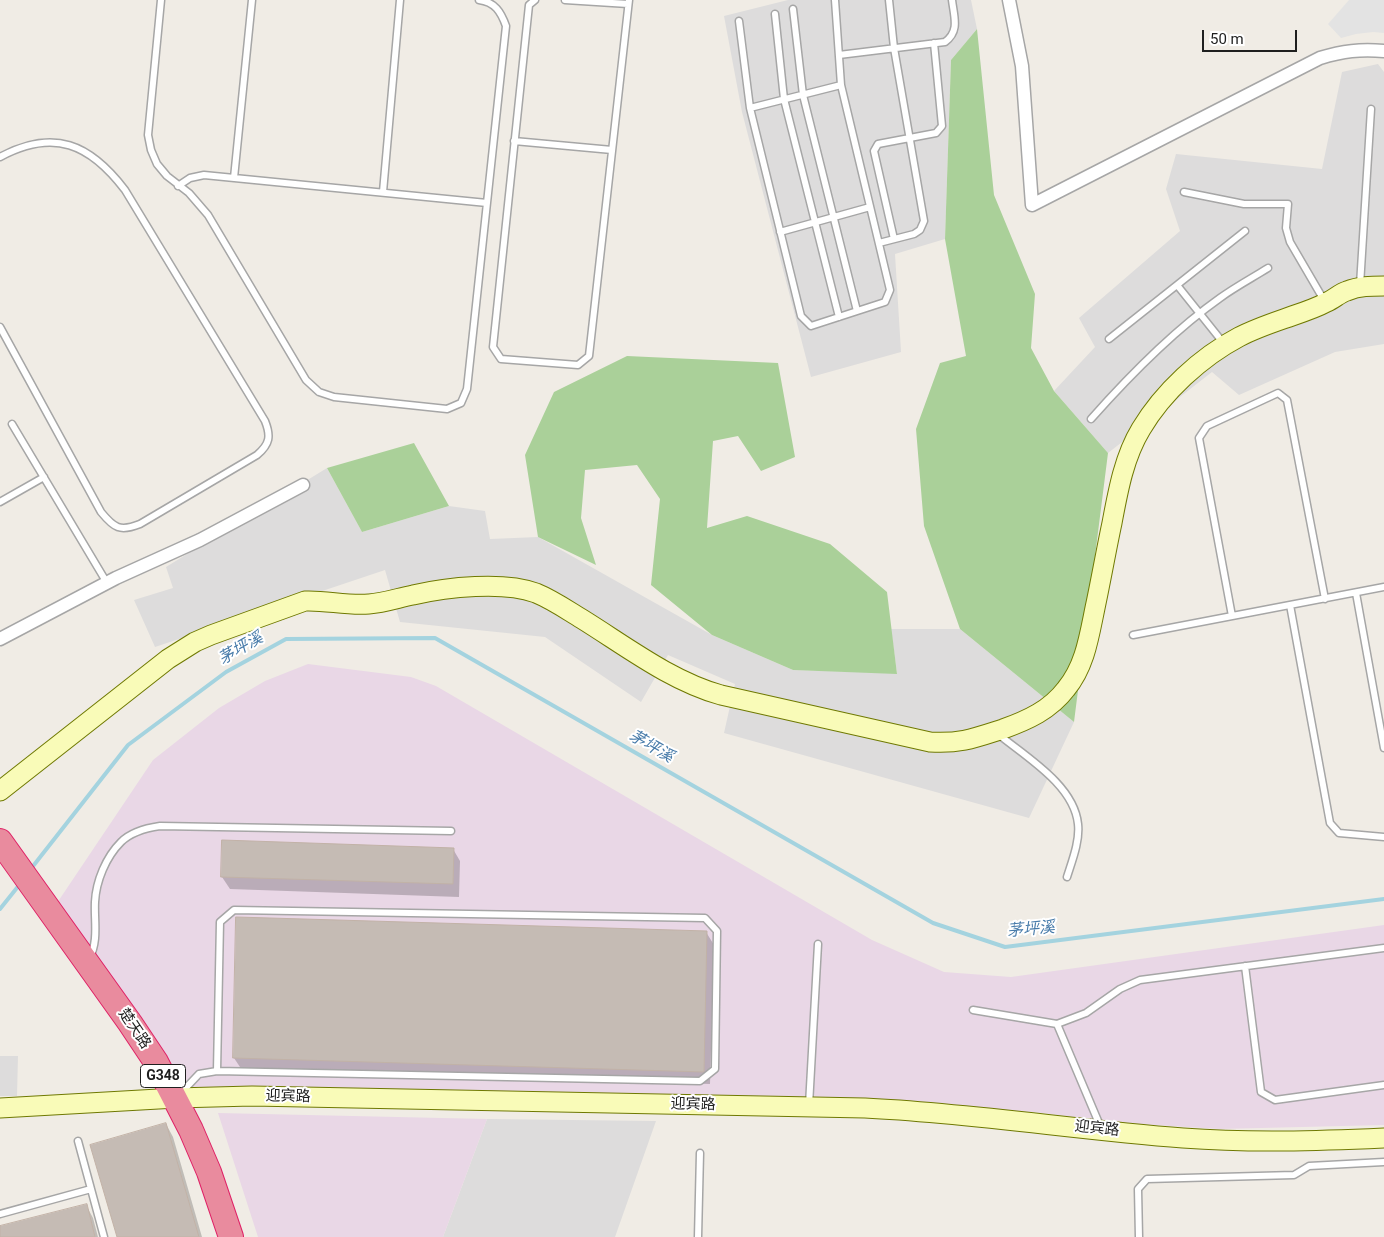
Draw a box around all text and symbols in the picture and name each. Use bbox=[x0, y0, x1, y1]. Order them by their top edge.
scale bar bbox=[1204, 20, 1299, 52]
text: 50 m bbox=[1210, 30, 1244, 48]
water label: 茅坪溪 bbox=[215, 629, 267, 669]
water label: 茅坪溪 bbox=[625, 727, 677, 767]
water label: 茅坪溪 bbox=[1006, 918, 1056, 942]
street label: 楚天路 bbox=[114, 1005, 154, 1053]
road number: G348 bbox=[140, 1064, 186, 1088]
street label: 迎宾路 bbox=[265, 1088, 311, 1106]
street label: 迎宾路 bbox=[670, 1096, 716, 1114]
street label: 迎宾路 bbox=[1074, 1118, 1120, 1140]

